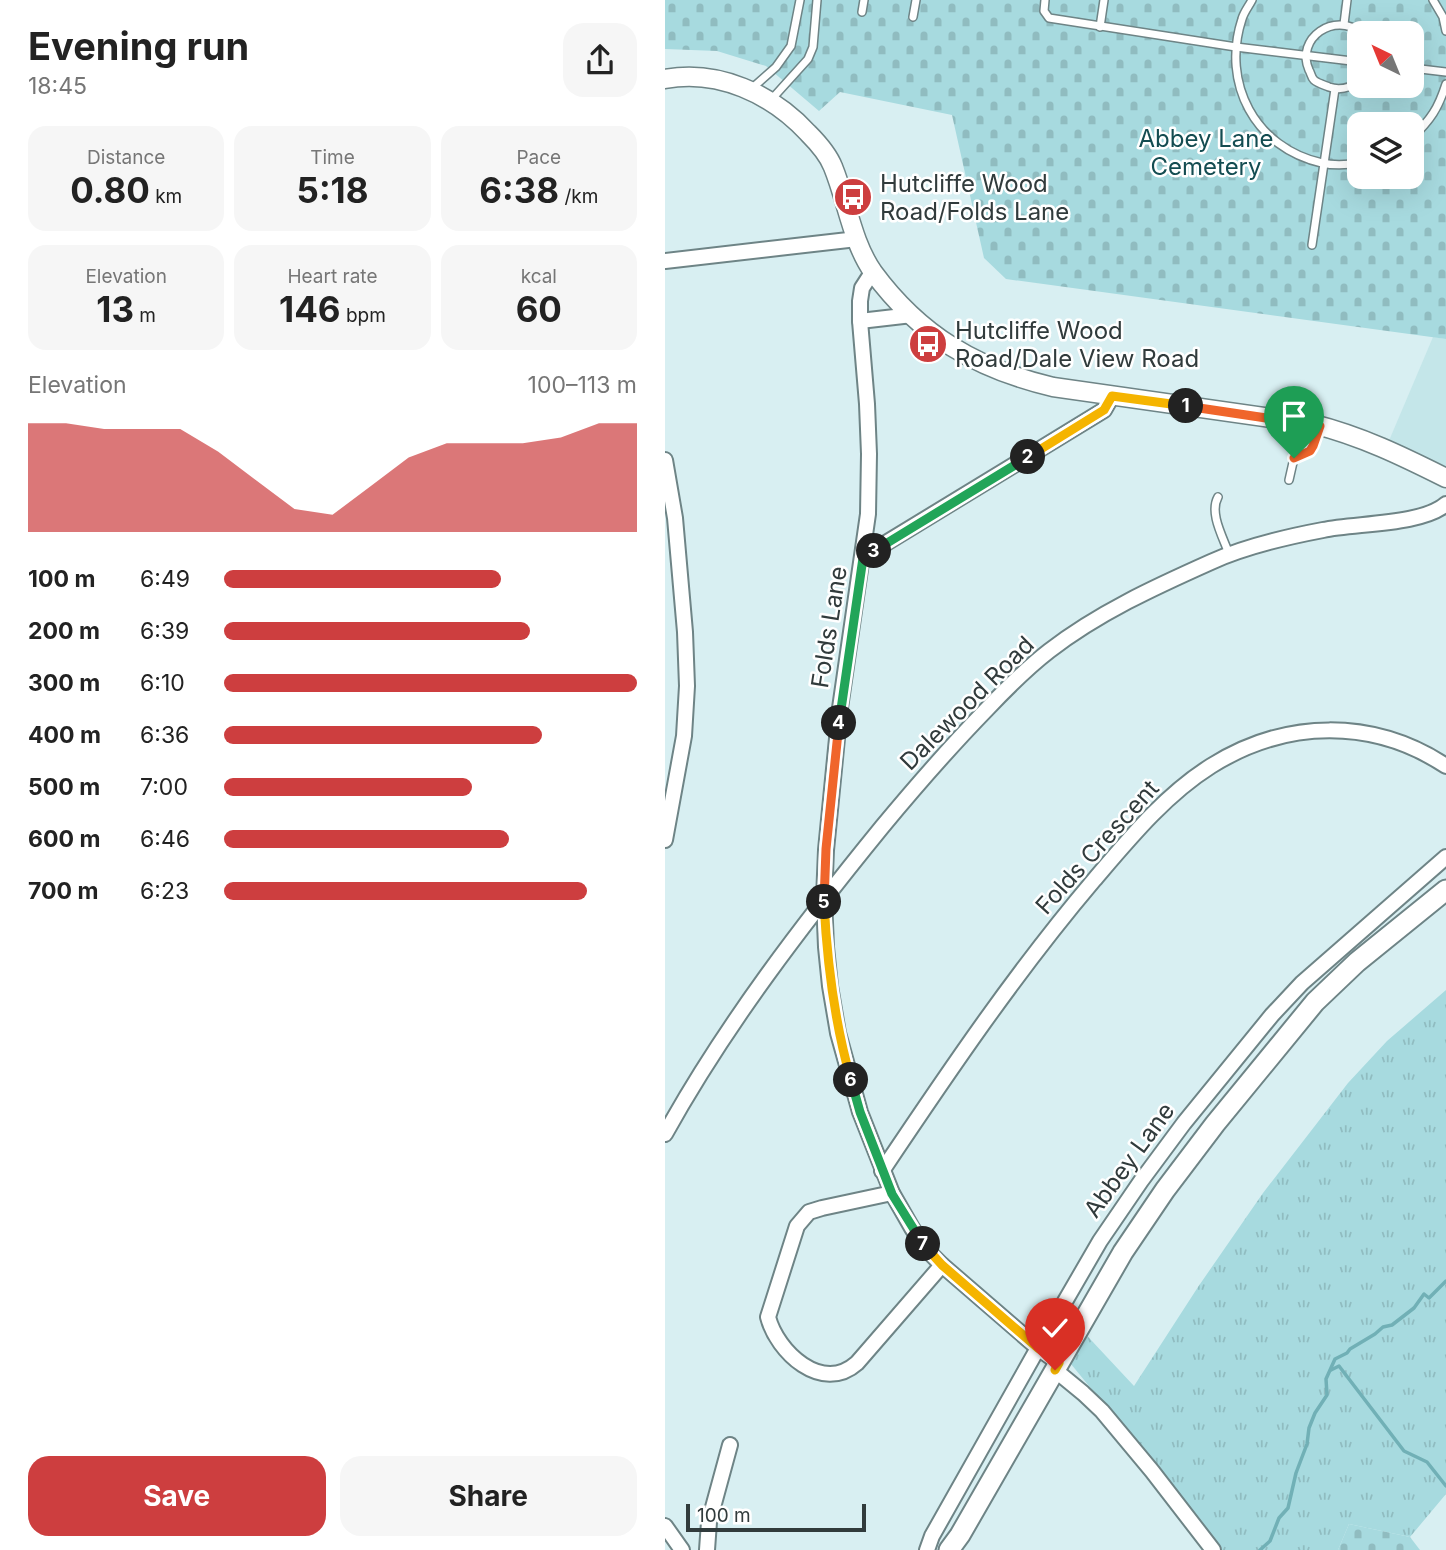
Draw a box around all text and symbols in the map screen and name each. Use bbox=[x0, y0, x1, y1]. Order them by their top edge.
north arrow bbox=[1347, 21, 1425, 98]
map controls bbox=[1347, 21, 1424, 189]
text: Evening run bbox=[28, 23, 249, 69]
button: share bbox=[563, 23, 637, 97]
text: 18:45 bbox=[28, 72, 87, 100]
button: layers bbox=[1347, 112, 1424, 189]
park label: Abbey Lane Cemetery bbox=[1139, 124, 1273, 181]
text: Distance bbox=[87, 146, 165, 169]
text: Time bbox=[310, 146, 355, 169]
text: Pace bbox=[516, 146, 561, 169]
text: 0.80 bbox=[70, 169, 150, 211]
text: 5:18 bbox=[297, 169, 368, 211]
text: 6:38 bbox=[479, 169, 559, 211]
place label: Hutcliffe Wood Road/Folds Lane bbox=[880, 169, 1069, 226]
bus stop icon: Hutcliffe Wood Road/Folds Lane bbox=[832, 176, 874, 218]
text: km bbox=[150, 185, 182, 208]
text: /km bbox=[559, 185, 598, 208]
text: Elevation bbox=[85, 265, 167, 288]
text: Heart rate bbox=[287, 265, 377, 288]
text: kcal bbox=[521, 265, 557, 288]
text: 13 bbox=[96, 288, 134, 330]
text: 146 bbox=[279, 288, 341, 330]
text: 60 bbox=[516, 288, 562, 330]
text: m bbox=[134, 304, 156, 327]
text: bpm bbox=[341, 304, 386, 327]
place label: Hutcliffe Wood Road/Dale View Road bbox=[955, 316, 1199, 373]
bus stop icon: Hutcliffe Wood Road/Dale View Road bbox=[907, 323, 949, 365]
text: Elevation bbox=[28, 371, 127, 399]
text: 100–113 m bbox=[528, 371, 637, 399]
pin bbox=[1264, 386, 1324, 458]
pin: 1 bbox=[1169, 388, 1203, 424]
text: 1 bbox=[1181, 394, 1190, 417]
icon: arrive bbox=[1275, 397, 1313, 435]
pin: 2 bbox=[1011, 440, 1045, 475]
text: 2 bbox=[1022, 445, 1033, 468]
pin: 3 bbox=[857, 534, 892, 568]
text: 3 bbox=[867, 539, 880, 562]
street label: Folds Lane bbox=[805, 564, 853, 690]
text: 100 m bbox=[28, 565, 95, 593]
text: 6:49 bbox=[140, 565, 190, 593]
text: 200 m bbox=[28, 617, 100, 645]
text: 6:39 bbox=[140, 617, 189, 645]
street label: Dalewood Road bbox=[894, 630, 1040, 776]
text: 300 m bbox=[28, 669, 100, 697]
text: 6:10 bbox=[140, 669, 185, 697]
pin: 4 bbox=[821, 706, 857, 740]
text: 4 bbox=[832, 711, 845, 734]
text: 400 m bbox=[28, 721, 101, 749]
text: 6:36 bbox=[140, 721, 189, 749]
text: 500 m bbox=[28, 773, 100, 801]
text: 7:00 bbox=[140, 773, 188, 801]
street label: Folds Crescent bbox=[1029, 774, 1165, 920]
text: 600 m bbox=[28, 825, 100, 853]
text: 6:46 bbox=[140, 825, 190, 853]
text: 700 m bbox=[28, 877, 98, 905]
text: 6:23 bbox=[140, 877, 189, 905]
pin: 5 bbox=[807, 884, 841, 920]
text: 5 bbox=[817, 890, 830, 913]
pin: 6 bbox=[833, 1062, 869, 1098]
text: 6 bbox=[844, 1068, 857, 1091]
street label: Abbey Lane bbox=[1078, 1097, 1180, 1223]
pin: 7 bbox=[905, 1226, 941, 1262]
text: 7 bbox=[917, 1232, 928, 1255]
pin bbox=[1025, 1298, 1085, 1370]
icon: check bbox=[1036, 1309, 1074, 1347]
button: Save bbox=[28, 1456, 326, 1536]
button: Share bbox=[340, 1456, 637, 1536]
scale bar bbox=[686, 1501, 866, 1533]
text: 100 m bbox=[697, 1504, 751, 1527]

